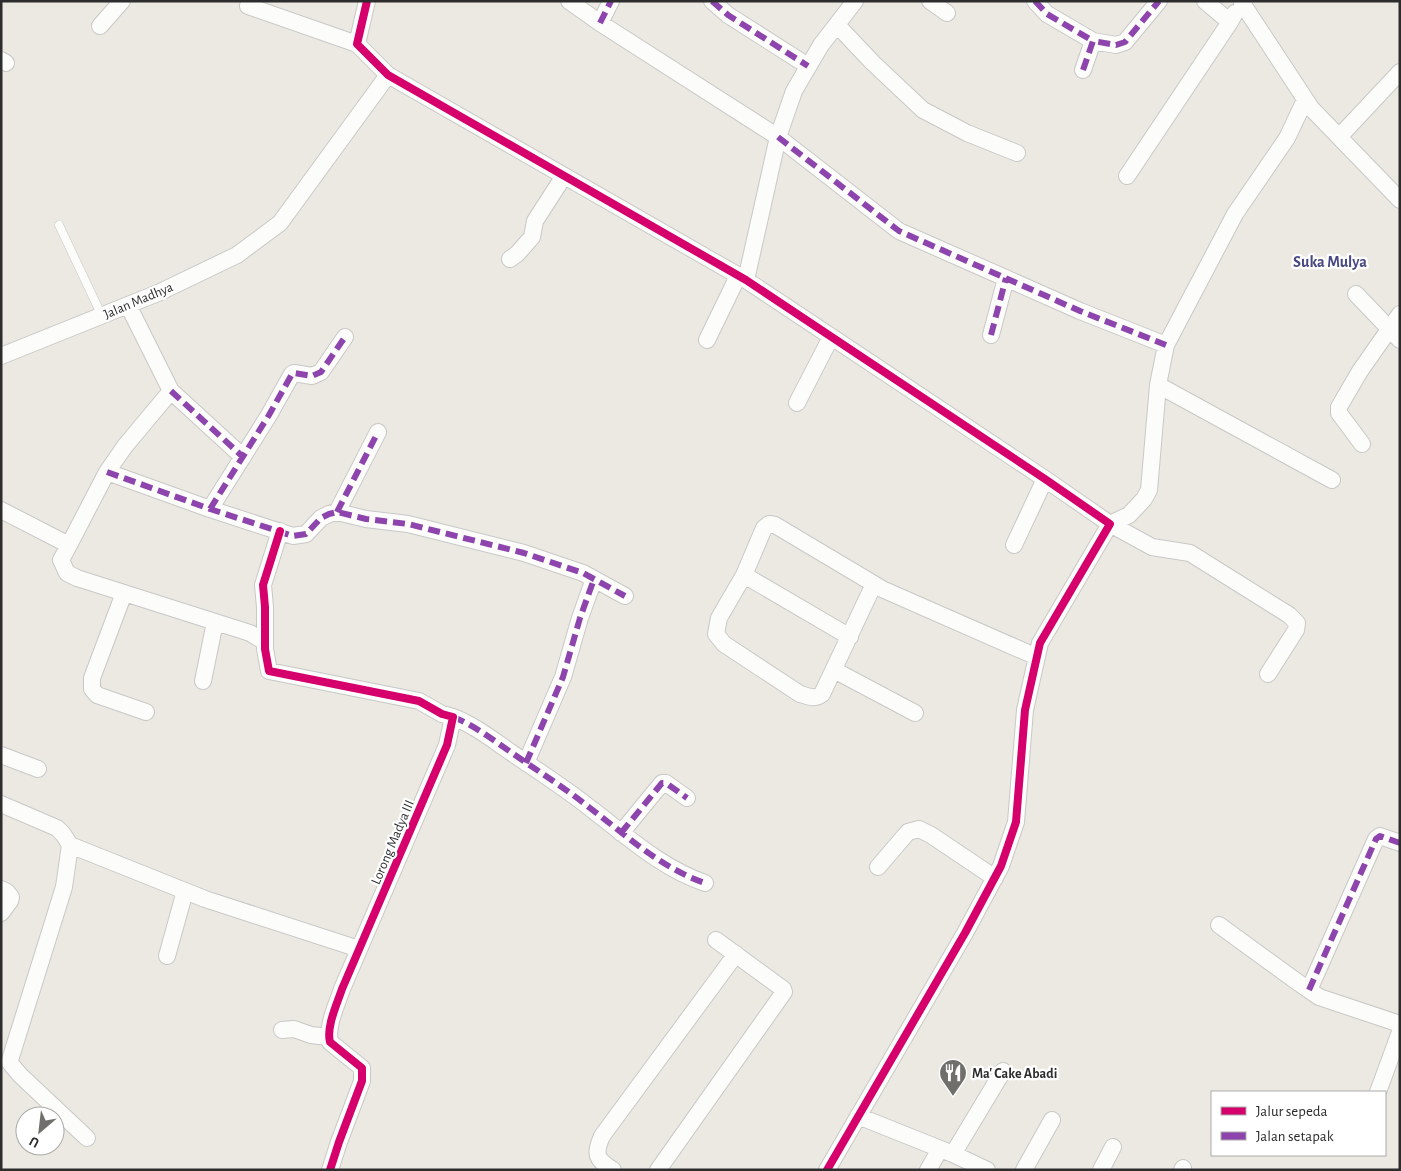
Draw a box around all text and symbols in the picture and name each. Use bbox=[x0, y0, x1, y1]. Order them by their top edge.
district label: Suka Mulya bbox=[1293, 254, 1367, 271]
street label: Jalan Madhya bbox=[102, 280, 176, 322]
street label: Lorong Madya III bbox=[369, 798, 417, 887]
restaurant icon: Ma' Cake Abadi bbox=[938, 1058, 968, 1097]
place label: Ma' Cake Abadi bbox=[972, 1067, 1057, 1081]
legend bbox=[1211, 1091, 1386, 1156]
text: Jalur sepeda bbox=[1256, 1104, 1328, 1119]
north arrow bbox=[15, 1106, 65, 1156]
text: Jalan setapak bbox=[1256, 1129, 1334, 1144]
text: U bbox=[27, 1133, 42, 1150]

